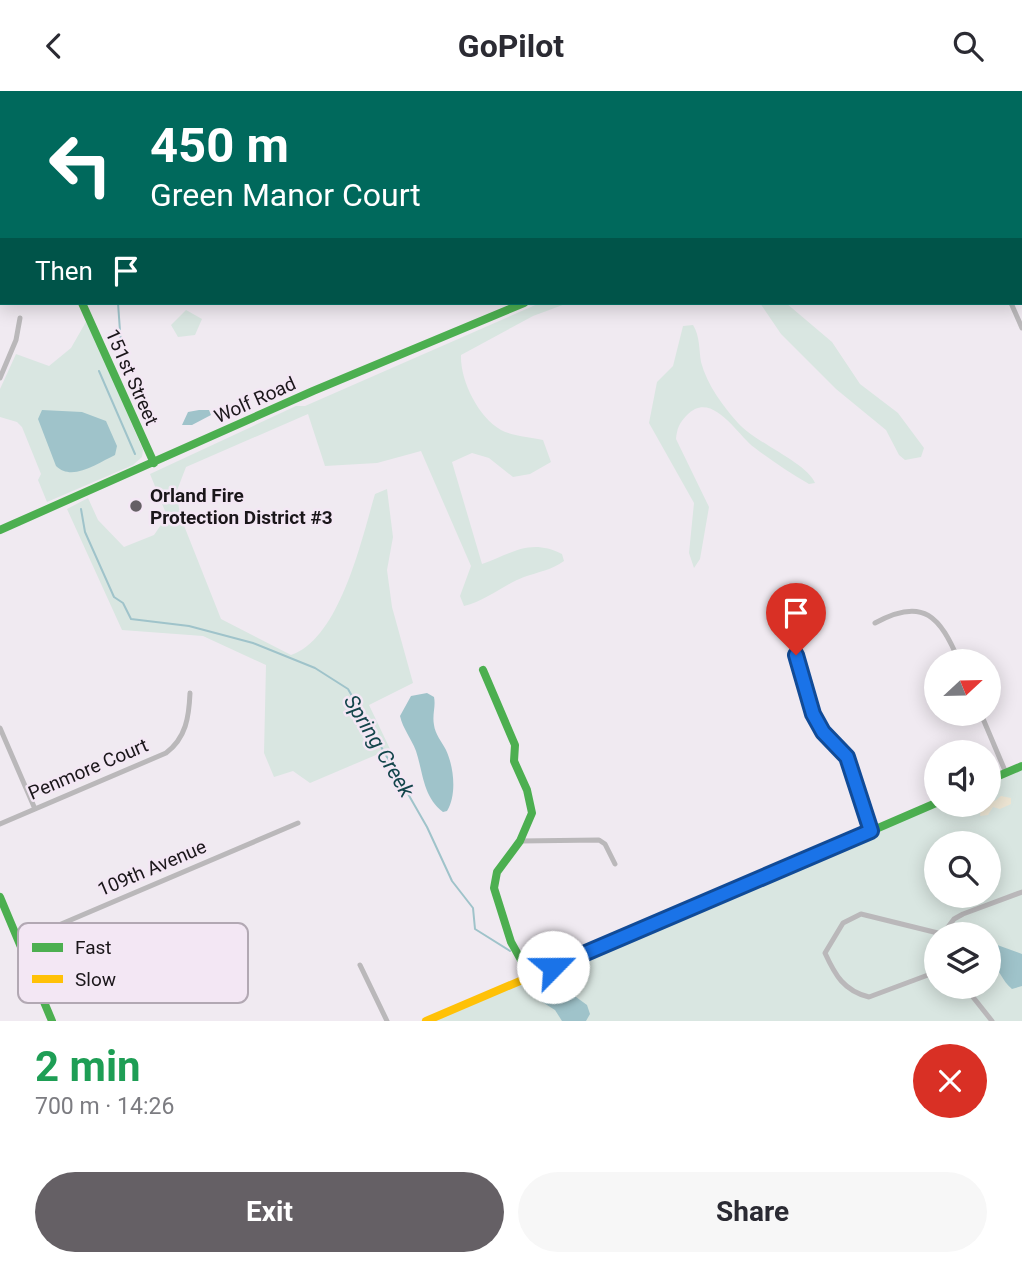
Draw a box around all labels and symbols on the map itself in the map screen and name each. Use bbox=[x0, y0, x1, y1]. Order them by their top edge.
street label: 151st Street bbox=[101, 325, 163, 429]
street label: Wolf Road bbox=[211, 372, 299, 428]
place label: Orland Fire Protection District #3 bbox=[150, 484, 333, 529]
marker: Orland Fire Protection District #3 bbox=[128, 498, 144, 514]
pin bbox=[766, 583, 826, 655]
north arrow bbox=[924, 649, 1001, 726]
water label: Spring Creek bbox=[339, 690, 419, 802]
street label: Penmore Court bbox=[25, 733, 151, 805]
street label: 109th Avenue bbox=[94, 835, 210, 901]
legend bbox=[18, 923, 248, 1003]
position arrow bbox=[516, 930, 590, 1004]
text: Fast bbox=[75, 936, 112, 959]
text: Slow bbox=[75, 968, 116, 991]

